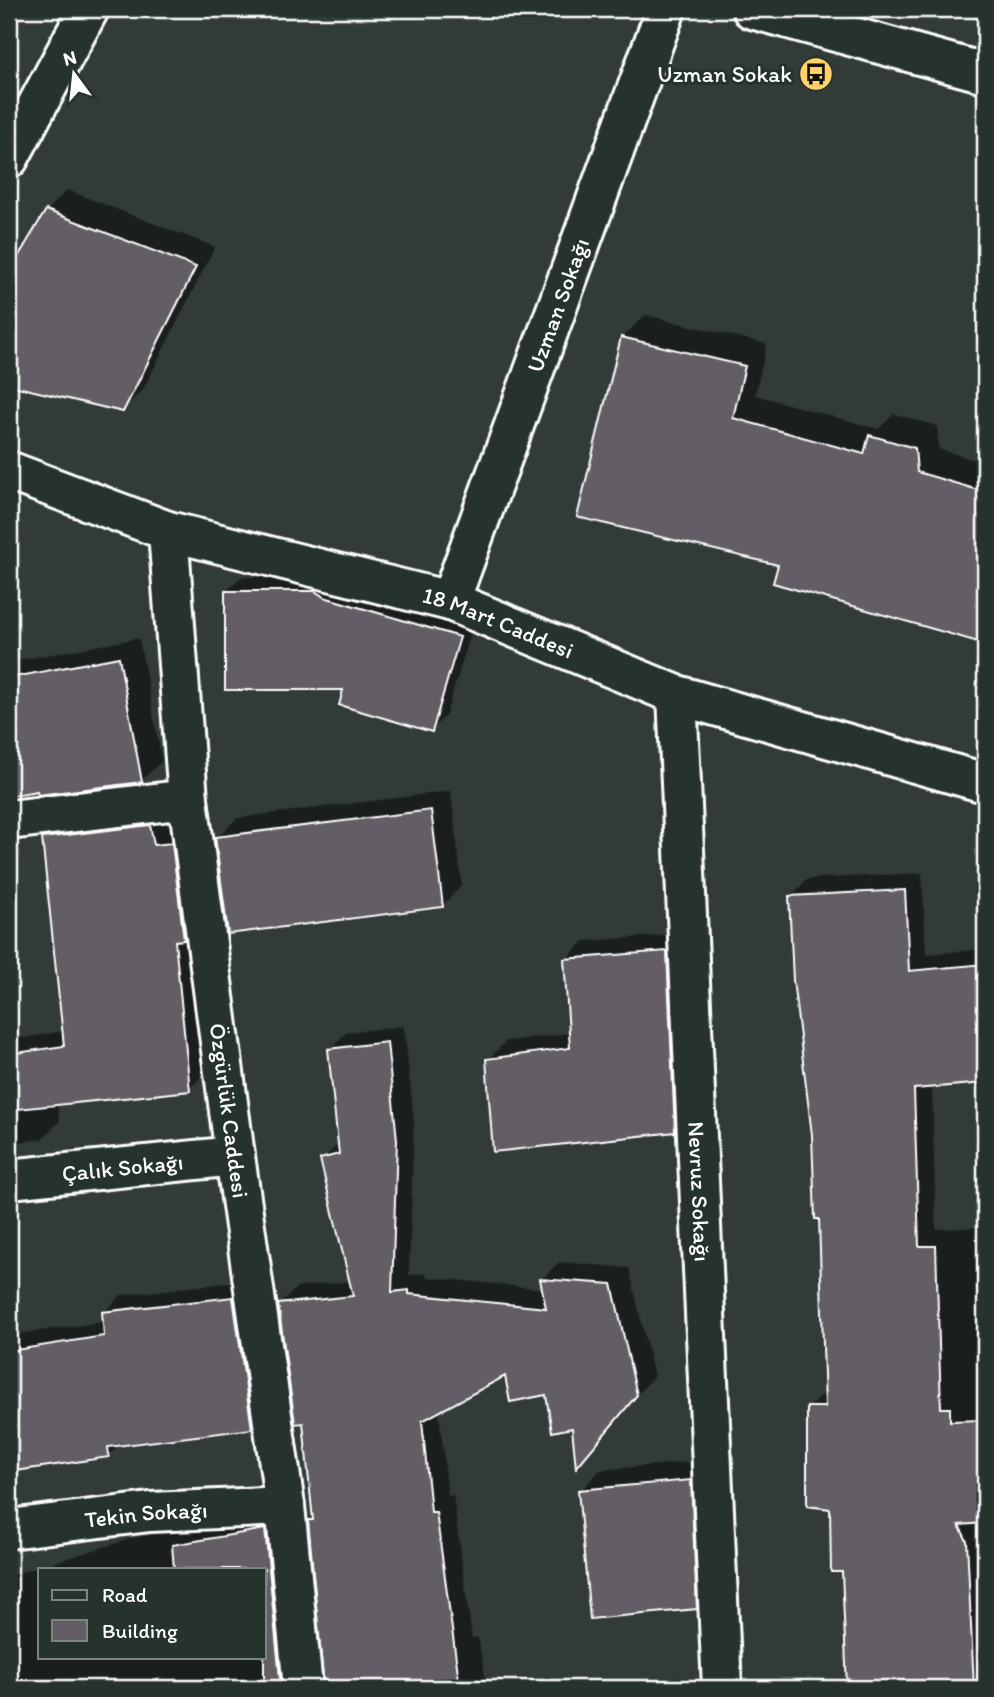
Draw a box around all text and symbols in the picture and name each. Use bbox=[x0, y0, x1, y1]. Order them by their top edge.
north arrow bbox=[38, 38, 108, 108]
text: N bbox=[61, 45, 79, 71]
bus stop icon: Uzman Sokak bbox=[797, 55, 835, 93]
place label: Uzman Sokak bbox=[657, 60, 792, 88]
street label: Uzman Sokağı bbox=[521, 234, 595, 376]
street label: 18 Mart Caddesi bbox=[420, 581, 578, 665]
street label: Özgürlük Caddesi bbox=[204, 1021, 255, 1200]
street label: Nevruz Sokağı bbox=[682, 1121, 717, 1262]
street label: Çalık Sokağı bbox=[60, 1147, 184, 1188]
street label: Tekin Sokağı bbox=[83, 1495, 208, 1534]
legend bbox=[38, 1568, 266, 1658]
text: Road bbox=[102, 1582, 148, 1607]
text: Building bbox=[102, 1618, 178, 1643]

